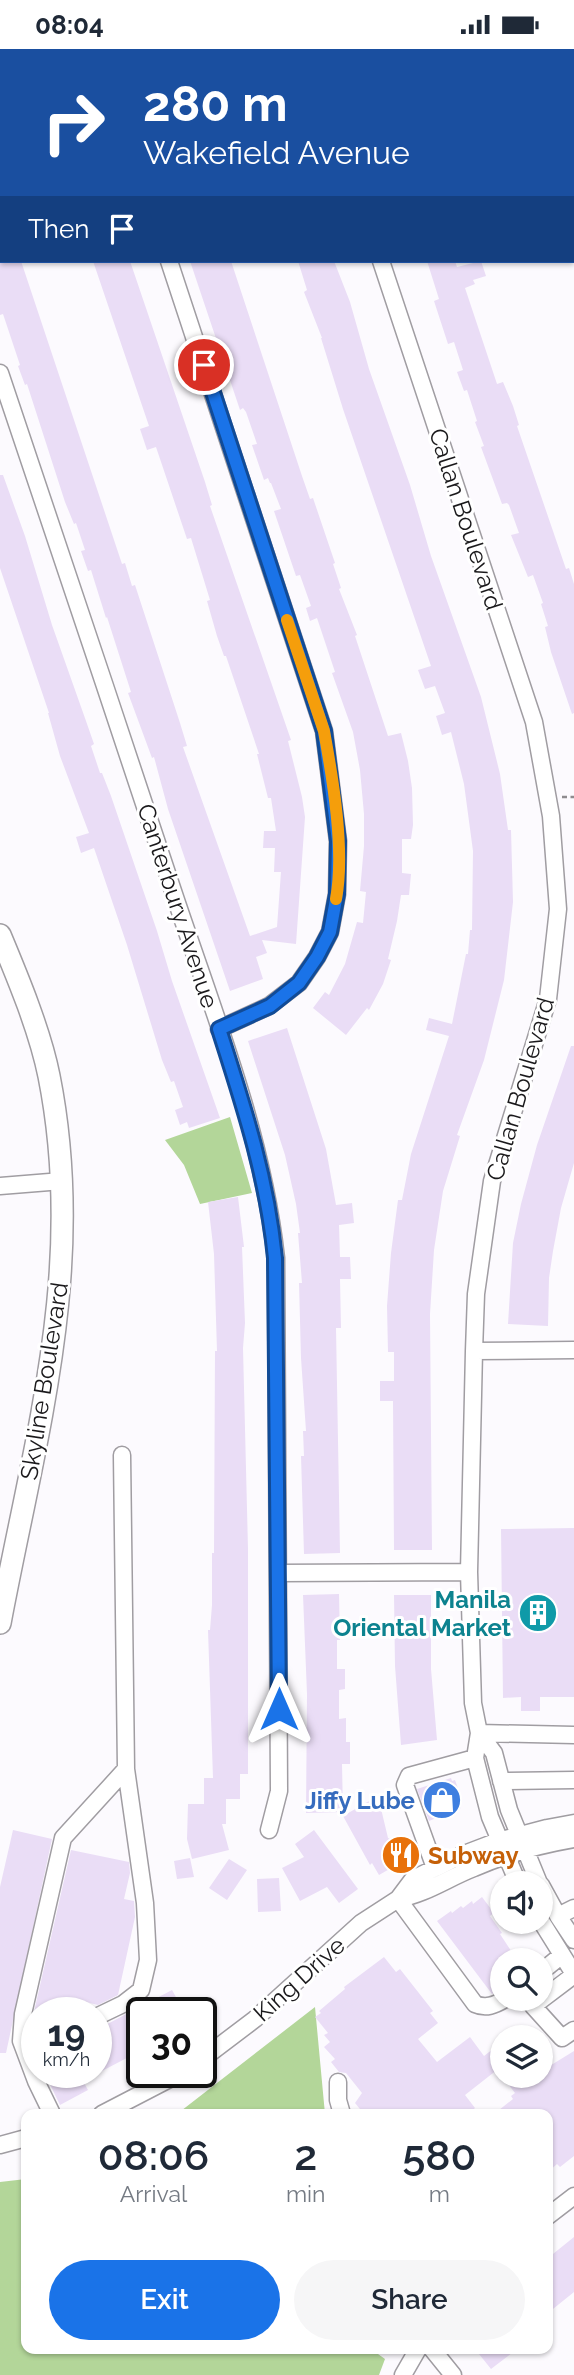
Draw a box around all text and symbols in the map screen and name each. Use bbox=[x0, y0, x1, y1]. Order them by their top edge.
text: 08:04 bbox=[35, 10, 104, 40]
text: 280 m bbox=[143, 75, 288, 132]
icon: right bbox=[28, 77, 119, 168]
text: Wakefield Avenue bbox=[143, 134, 410, 171]
icon: arrive bbox=[103, 210, 141, 248]
text: Then bbox=[28, 214, 89, 244]
pin bbox=[174, 335, 234, 395]
icon: arrive bbox=[185, 346, 223, 384]
street label: Callan Boulevard bbox=[423, 425, 509, 613]
street label: Canterbury Avenue bbox=[131, 800, 225, 1012]
street label: Callan Boulevard bbox=[480, 994, 560, 1184]
street label: Skyline Boulevard bbox=[14, 1280, 74, 1482]
place label: Manila Oriental Market bbox=[333, 1585, 511, 1642]
building icon: Manila Oriental Market bbox=[517, 1592, 559, 1634]
position arrow bbox=[242, 1672, 316, 1746]
shop icon: Jiffy Lube bbox=[421, 1779, 463, 1821]
place label: Jiffy Lube bbox=[305, 1786, 415, 1815]
restaurant icon: Subway bbox=[380, 1834, 422, 1876]
place label: Subway bbox=[428, 1841, 519, 1870]
map controls bbox=[490, 1871, 553, 2088]
button: sound bbox=[490, 1871, 553, 1934]
street label: King Drive bbox=[247, 1930, 351, 2028]
button: search bbox=[490, 1948, 553, 2011]
speed limit sign: 30 bbox=[126, 1997, 217, 2088]
text: 19 bbox=[48, 2013, 85, 2054]
button: layers bbox=[490, 2025, 553, 2088]
text: km/h bbox=[43, 2049, 90, 2070]
text: 08:06 bbox=[98, 2131, 209, 2180]
text: 2 bbox=[294, 2131, 317, 2180]
text: 580 bbox=[402, 2131, 476, 2180]
text: Arrival bbox=[120, 2180, 187, 2207]
text: min bbox=[286, 2180, 326, 2207]
text: m bbox=[429, 2180, 450, 2207]
button: Exit bbox=[49, 2260, 280, 2340]
button: Share bbox=[294, 2260, 525, 2340]

